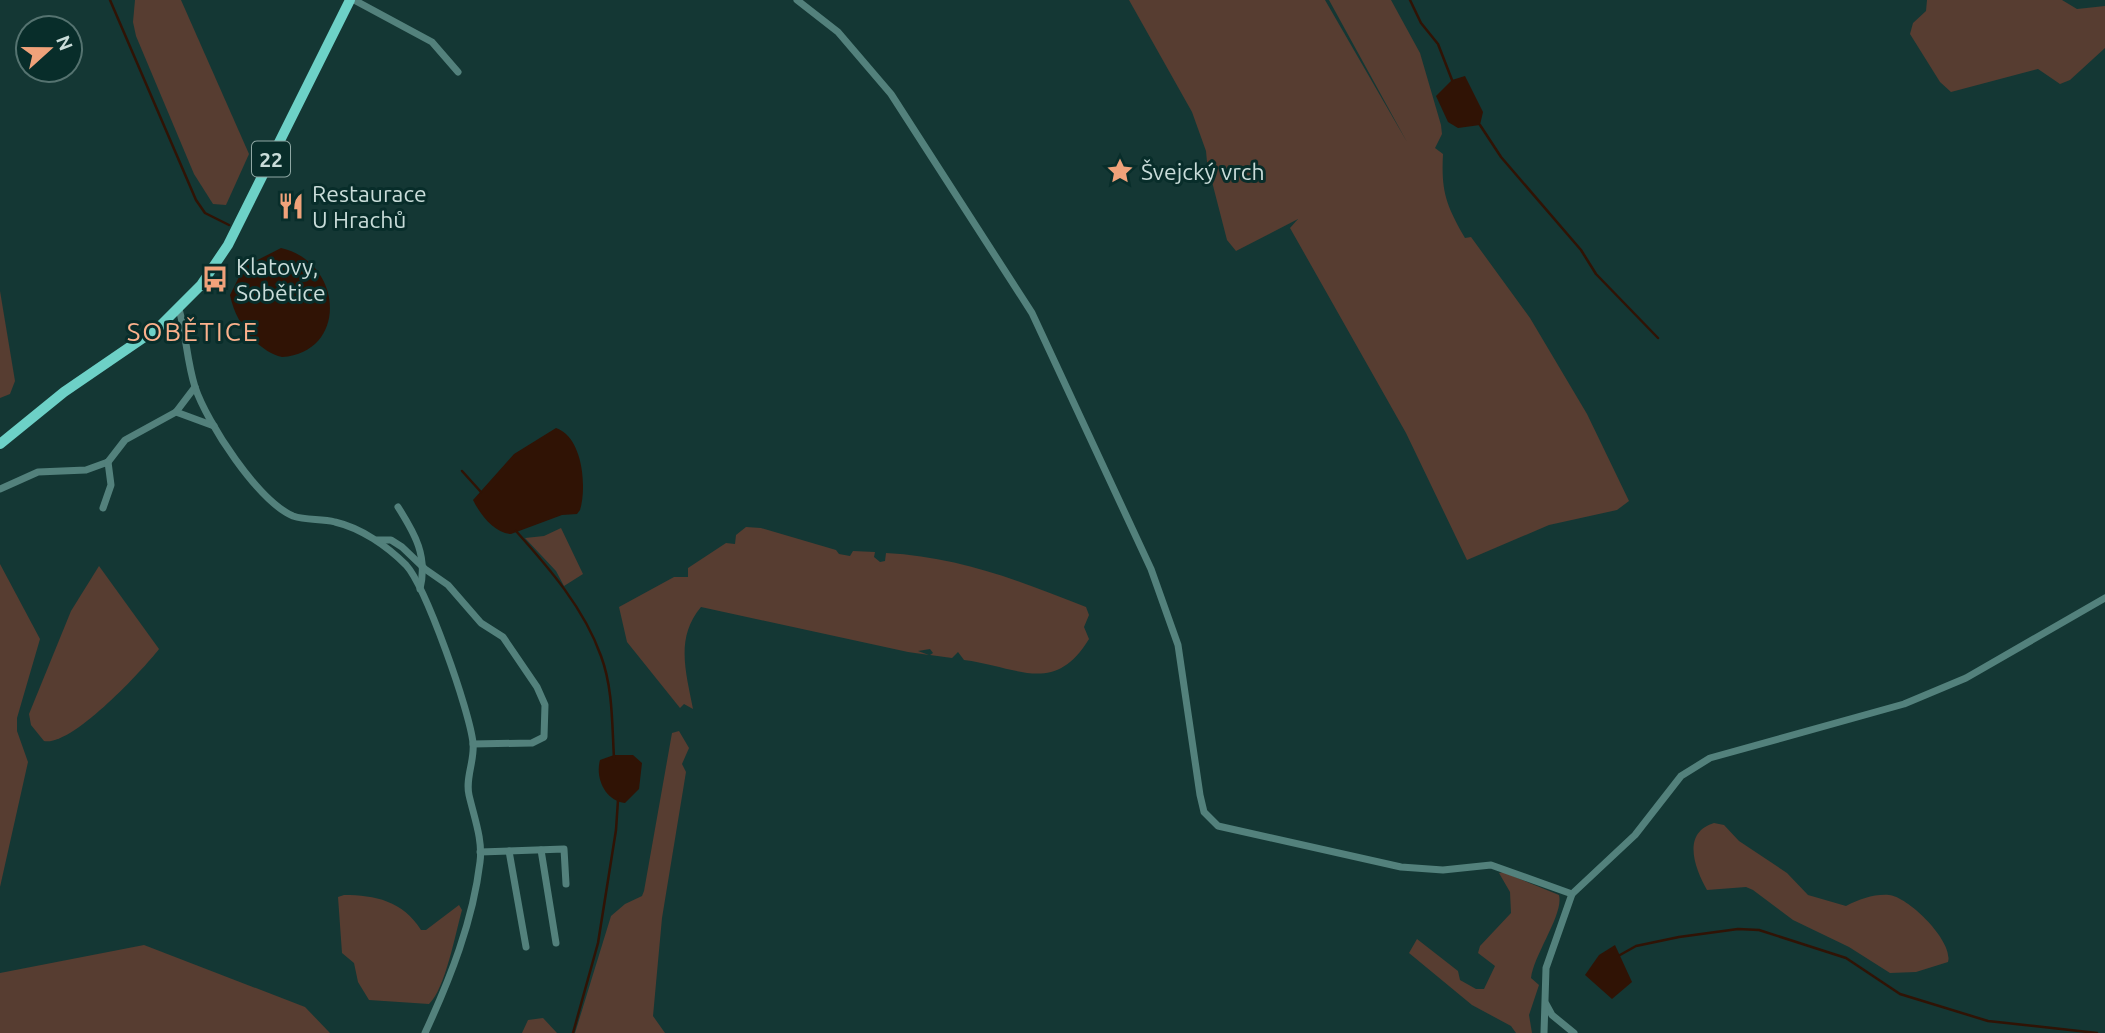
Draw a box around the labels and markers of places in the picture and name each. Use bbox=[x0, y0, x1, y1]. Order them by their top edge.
place icon: Švejcký vrch bbox=[1105, 156, 1135, 186]
place label: Švejcký vrch bbox=[1141, 159, 1265, 184]
place label: Restaurace U Hrachů bbox=[312, 181, 427, 232]
restaurant icon: Restaurace U Hrachů bbox=[276, 191, 306, 221]
place label: Klatovy, Sobětice bbox=[236, 254, 326, 305]
bus stop icon: Klatovy, Sobětice bbox=[200, 264, 230, 294]

